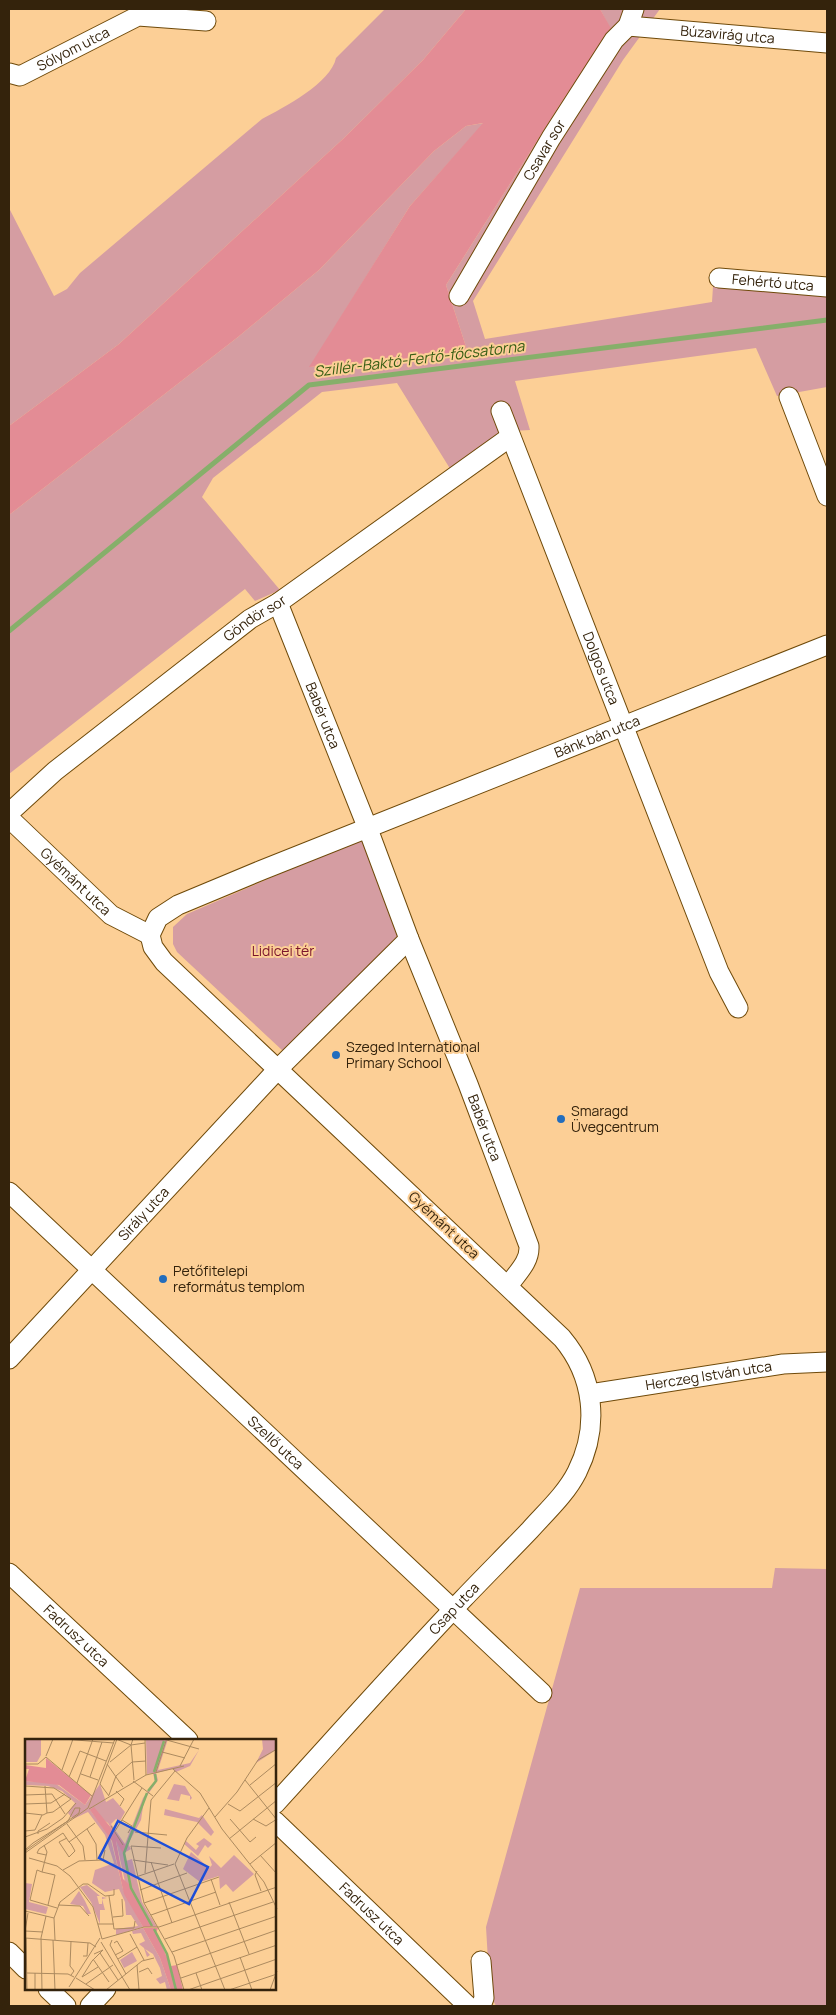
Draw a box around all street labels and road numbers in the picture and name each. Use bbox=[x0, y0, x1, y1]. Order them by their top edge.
street label: Búzavirág utca bbox=[680, 21, 776, 48]
street label: Sólyom utca bbox=[33, 22, 113, 75]
street label: Csavar sor bbox=[518, 116, 569, 184]
street label: Fehértó utca bbox=[731, 269, 815, 295]
street label: Göndör sor bbox=[219, 590, 290, 645]
street label: Dolgos utca bbox=[579, 629, 624, 707]
street label: Babér utca bbox=[301, 679, 345, 751]
street label: Bánk bán utca bbox=[551, 710, 643, 762]
street label: Gyémánt utca bbox=[37, 843, 115, 919]
street label: Babér utca bbox=[464, 1092, 506, 1164]
street label: Sirály utca bbox=[114, 1182, 173, 1245]
street label: Gyémánt utca bbox=[405, 1187, 484, 1263]
street label: Herczeg István utca bbox=[644, 1356, 773, 1394]
street label: Szellő utca bbox=[244, 1411, 308, 1473]
street label: Csap utca bbox=[424, 1578, 483, 1639]
street label: Fadrusz utca bbox=[40, 1600, 113, 1671]
street label: Fadrusz utca bbox=[336, 1878, 409, 1949]

